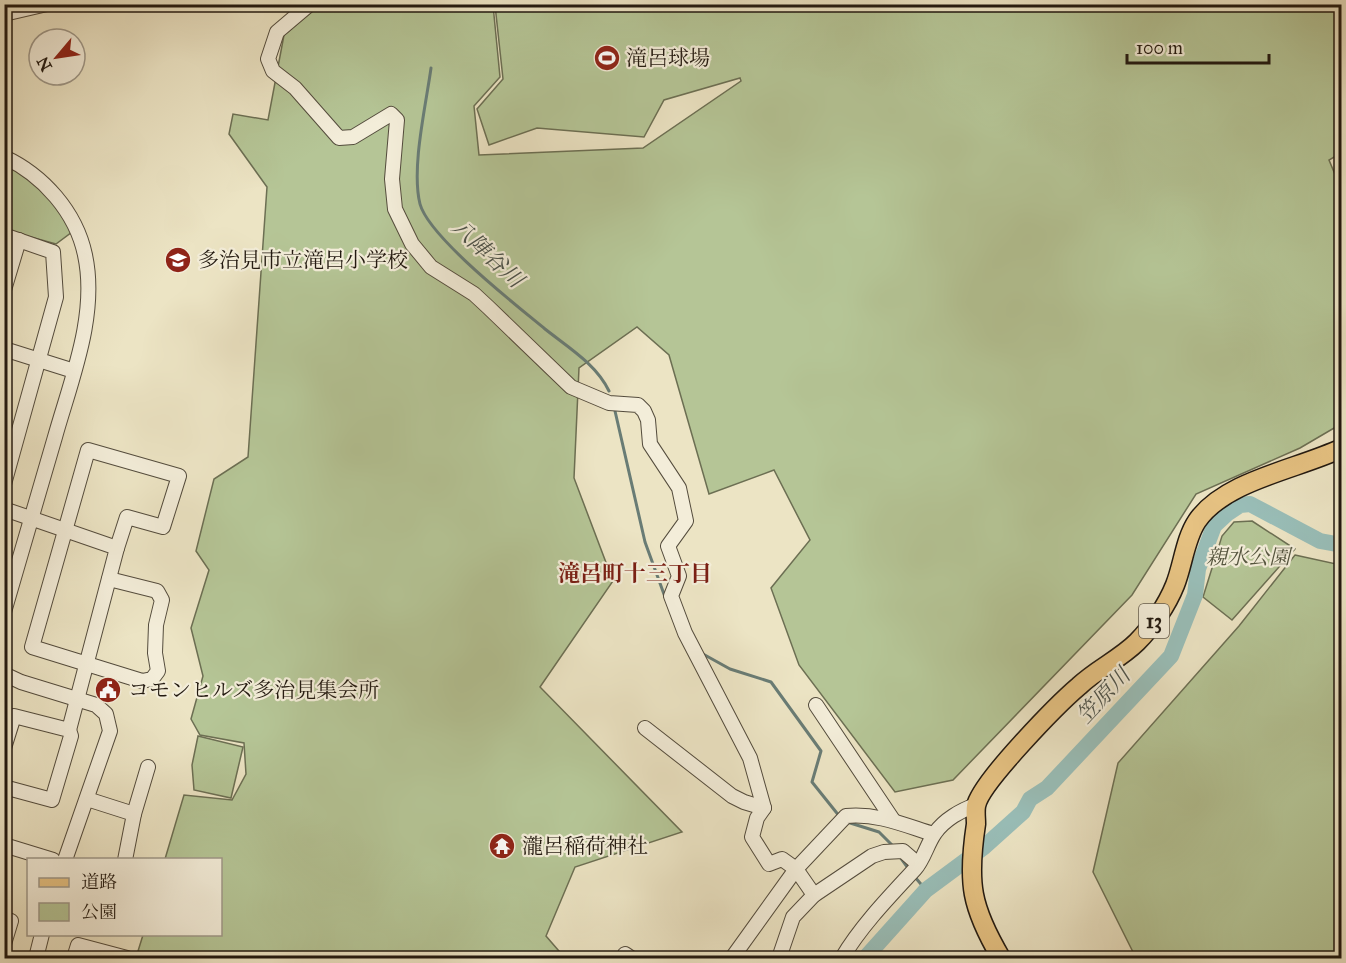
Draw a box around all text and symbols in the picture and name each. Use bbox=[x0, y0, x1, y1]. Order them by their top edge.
north arrow bbox=[27, 27, 87, 87]
scale bar bbox=[1127, 27, 1270, 65]
text: 100 m bbox=[1136, 37, 1183, 59]
sports icon: 滝呂球場 bbox=[592, 43, 622, 73]
place label: 滝呂球場 bbox=[626, 45, 710, 71]
text: N bbox=[33, 53, 56, 75]
water label: 八陣谷川 bbox=[446, 213, 531, 295]
school or university icon: 多治見市立滝呂小学校 bbox=[163, 245, 193, 275]
place label: 多治見市立滝呂小学校 bbox=[198, 247, 408, 273]
park label: 親水公園 bbox=[1206, 544, 1293, 570]
district label: 滝呂町十三丁目 bbox=[558, 560, 712, 587]
road number: 13 bbox=[1139, 604, 1169, 638]
water label: 笠原川 bbox=[1071, 661, 1137, 729]
public building icon: コモンヒルズ多治見集会所 bbox=[93, 675, 123, 705]
place label: コモンヒルズ多治見集会所 bbox=[128, 677, 379, 703]
temple icon: 瀧呂稲荷神社 bbox=[487, 831, 517, 861]
place label: 瀧呂稲荷神社 bbox=[522, 833, 648, 859]
legend bbox=[27, 858, 222, 936]
text: 道路 bbox=[81, 871, 117, 893]
text: 公園 bbox=[81, 901, 117, 923]

